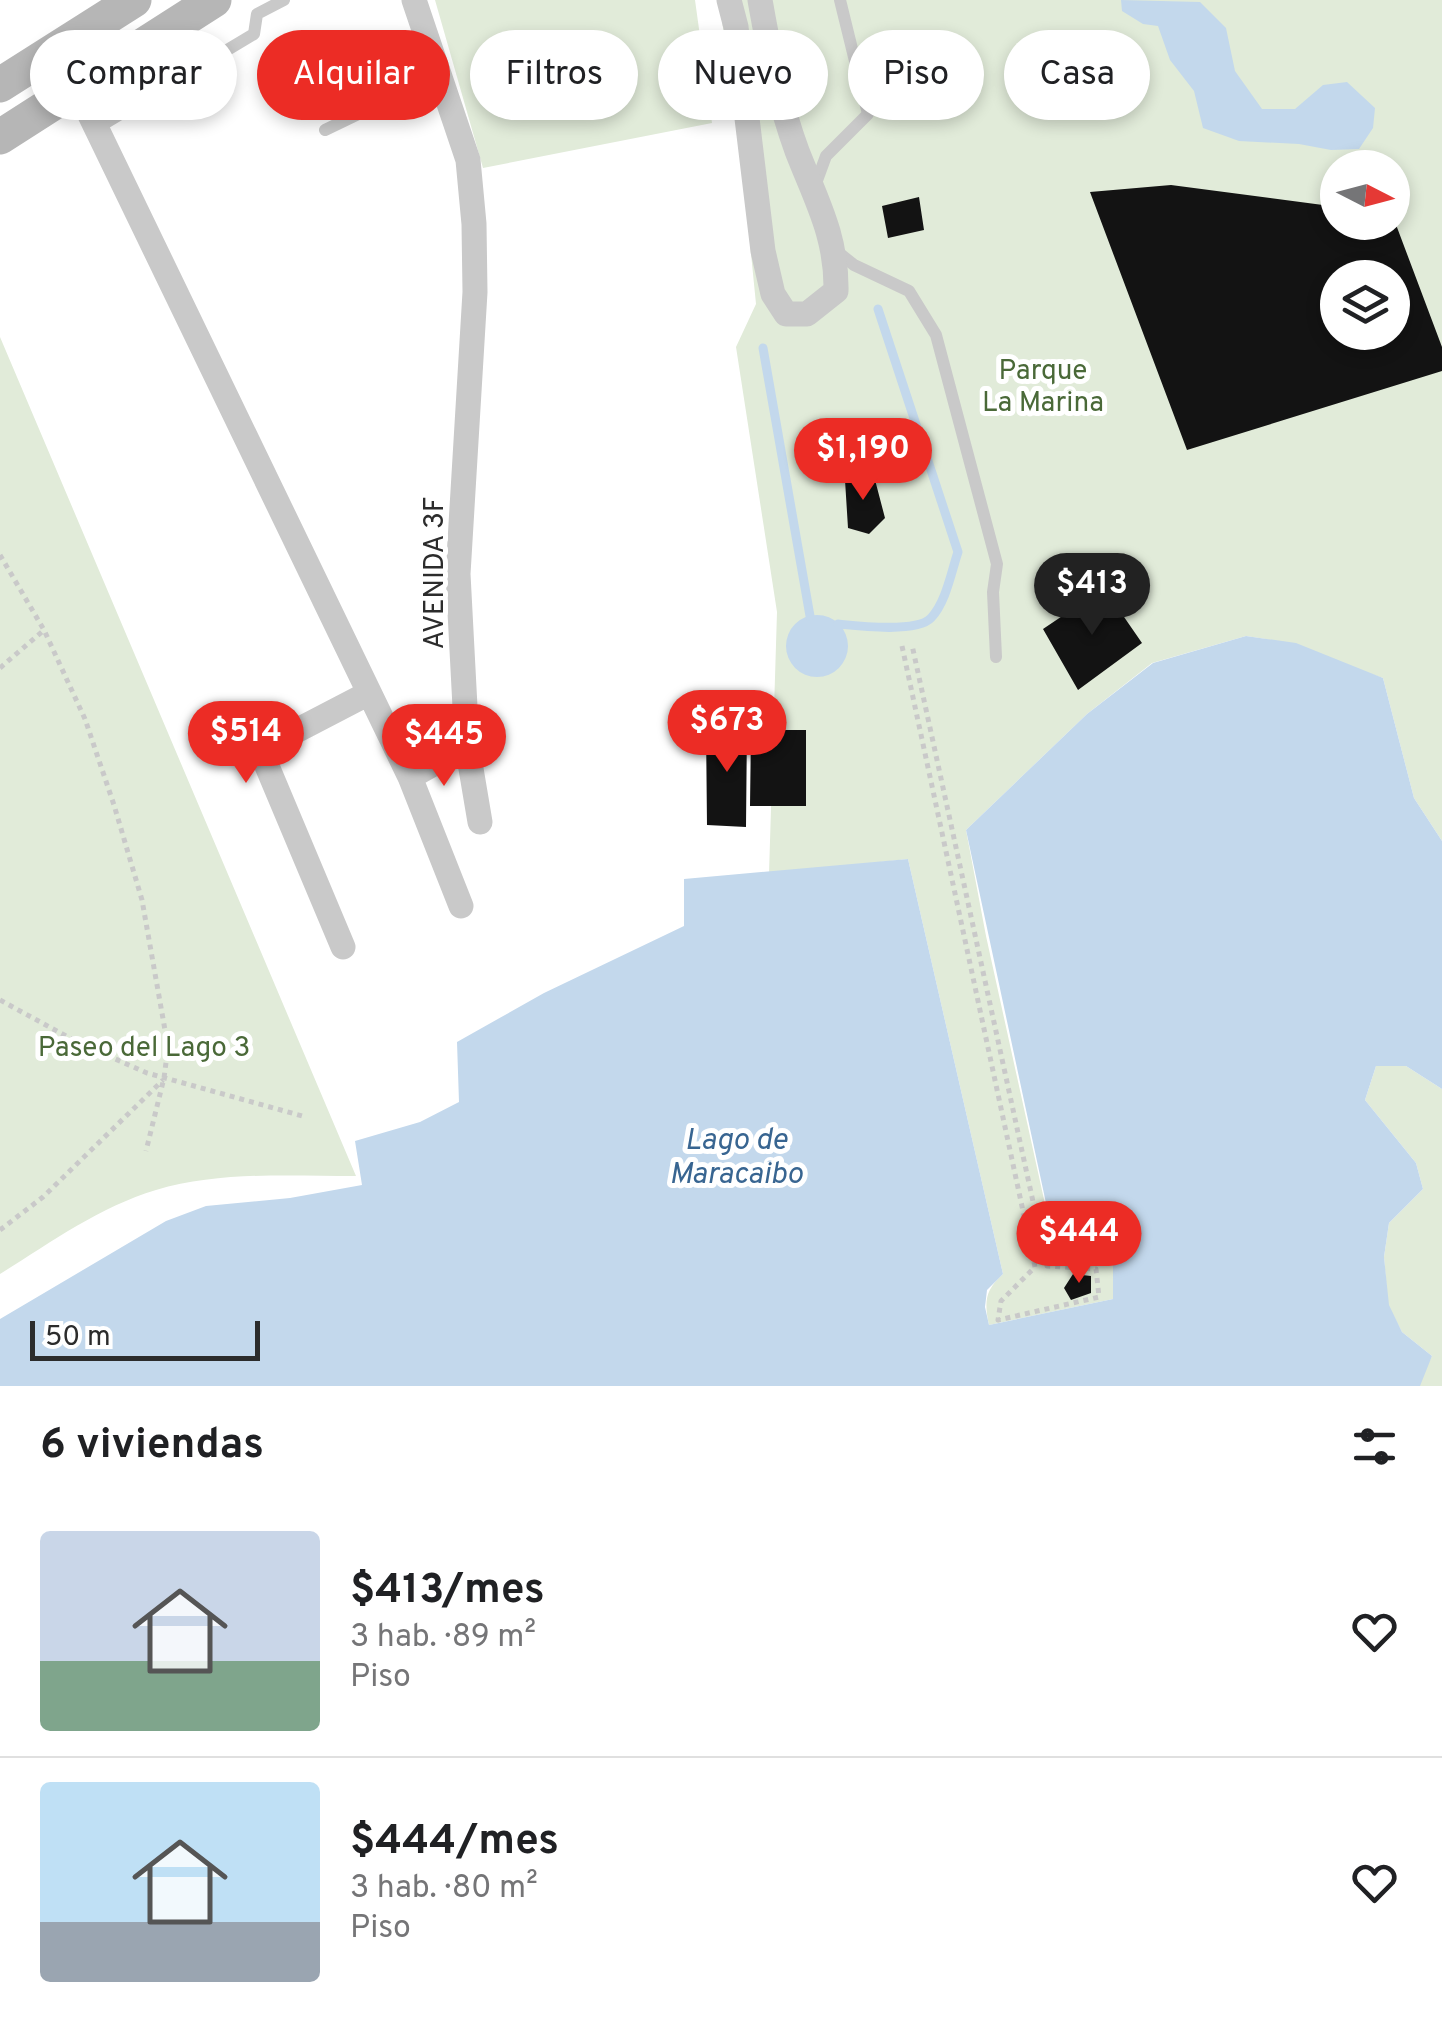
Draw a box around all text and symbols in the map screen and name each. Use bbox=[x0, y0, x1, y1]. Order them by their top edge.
chip: Comprar bbox=[30, 30, 237, 120]
chip: Alquilar bbox=[257, 30, 450, 120]
chip: Filtros bbox=[470, 30, 638, 120]
chip: Nuevo bbox=[658, 30, 828, 120]
chip: Piso bbox=[848, 30, 984, 120]
chip: Casa bbox=[1004, 30, 1150, 120]
north arrow bbox=[1320, 150, 1410, 240]
map controls bbox=[1320, 150, 1410, 350]
button: layers bbox=[1320, 260, 1410, 350]
park label: Parque La Marina bbox=[982, 354, 1104, 422]
pin: $1,190 bbox=[782, 418, 944, 503]
text: $1,190 bbox=[816, 430, 910, 470]
street label: AVENIDA 3F bbox=[418, 496, 454, 650]
pin: $413 bbox=[1033, 553, 1151, 638]
text: $413 bbox=[1056, 565, 1128, 605]
pin: $673 bbox=[668, 690, 786, 775]
pin: $514 bbox=[187, 701, 305, 786]
text: $673 bbox=[690, 702, 764, 742]
pin: $445 bbox=[385, 704, 503, 789]
text: $514 bbox=[210, 713, 282, 753]
text: $445 bbox=[404, 716, 484, 756]
park label: Paseo del Lago 3 bbox=[38, 1031, 250, 1067]
water label: Lago de Maracaibo bbox=[669, 1123, 803, 1194]
pin: $444 bbox=[1020, 1201, 1138, 1286]
text: $444 bbox=[1039, 1213, 1120, 1253]
scale bar bbox=[30, 1316, 260, 1360]
text: 50 m bbox=[45, 1320, 111, 1356]
icon: filters bbox=[1347, 1419, 1402, 1474]
text: 6 viviendas bbox=[40, 1420, 264, 1473]
text: $413/mes bbox=[350, 1565, 545, 1618]
icon: home bbox=[120, 1571, 240, 1691]
icon: heart bbox=[1347, 1604, 1402, 1659]
text: 3 hab. · 89 m² bbox=[350, 1618, 536, 1658]
text: Piso bbox=[350, 1658, 411, 1698]
text: $444/mes bbox=[350, 1816, 559, 1869]
icon: home bbox=[120, 1822, 240, 1942]
icon: heart bbox=[1347, 1855, 1402, 1910]
text: 3 hab. · 80 m² bbox=[350, 1869, 538, 1909]
text: Piso bbox=[350, 1909, 411, 1949]

